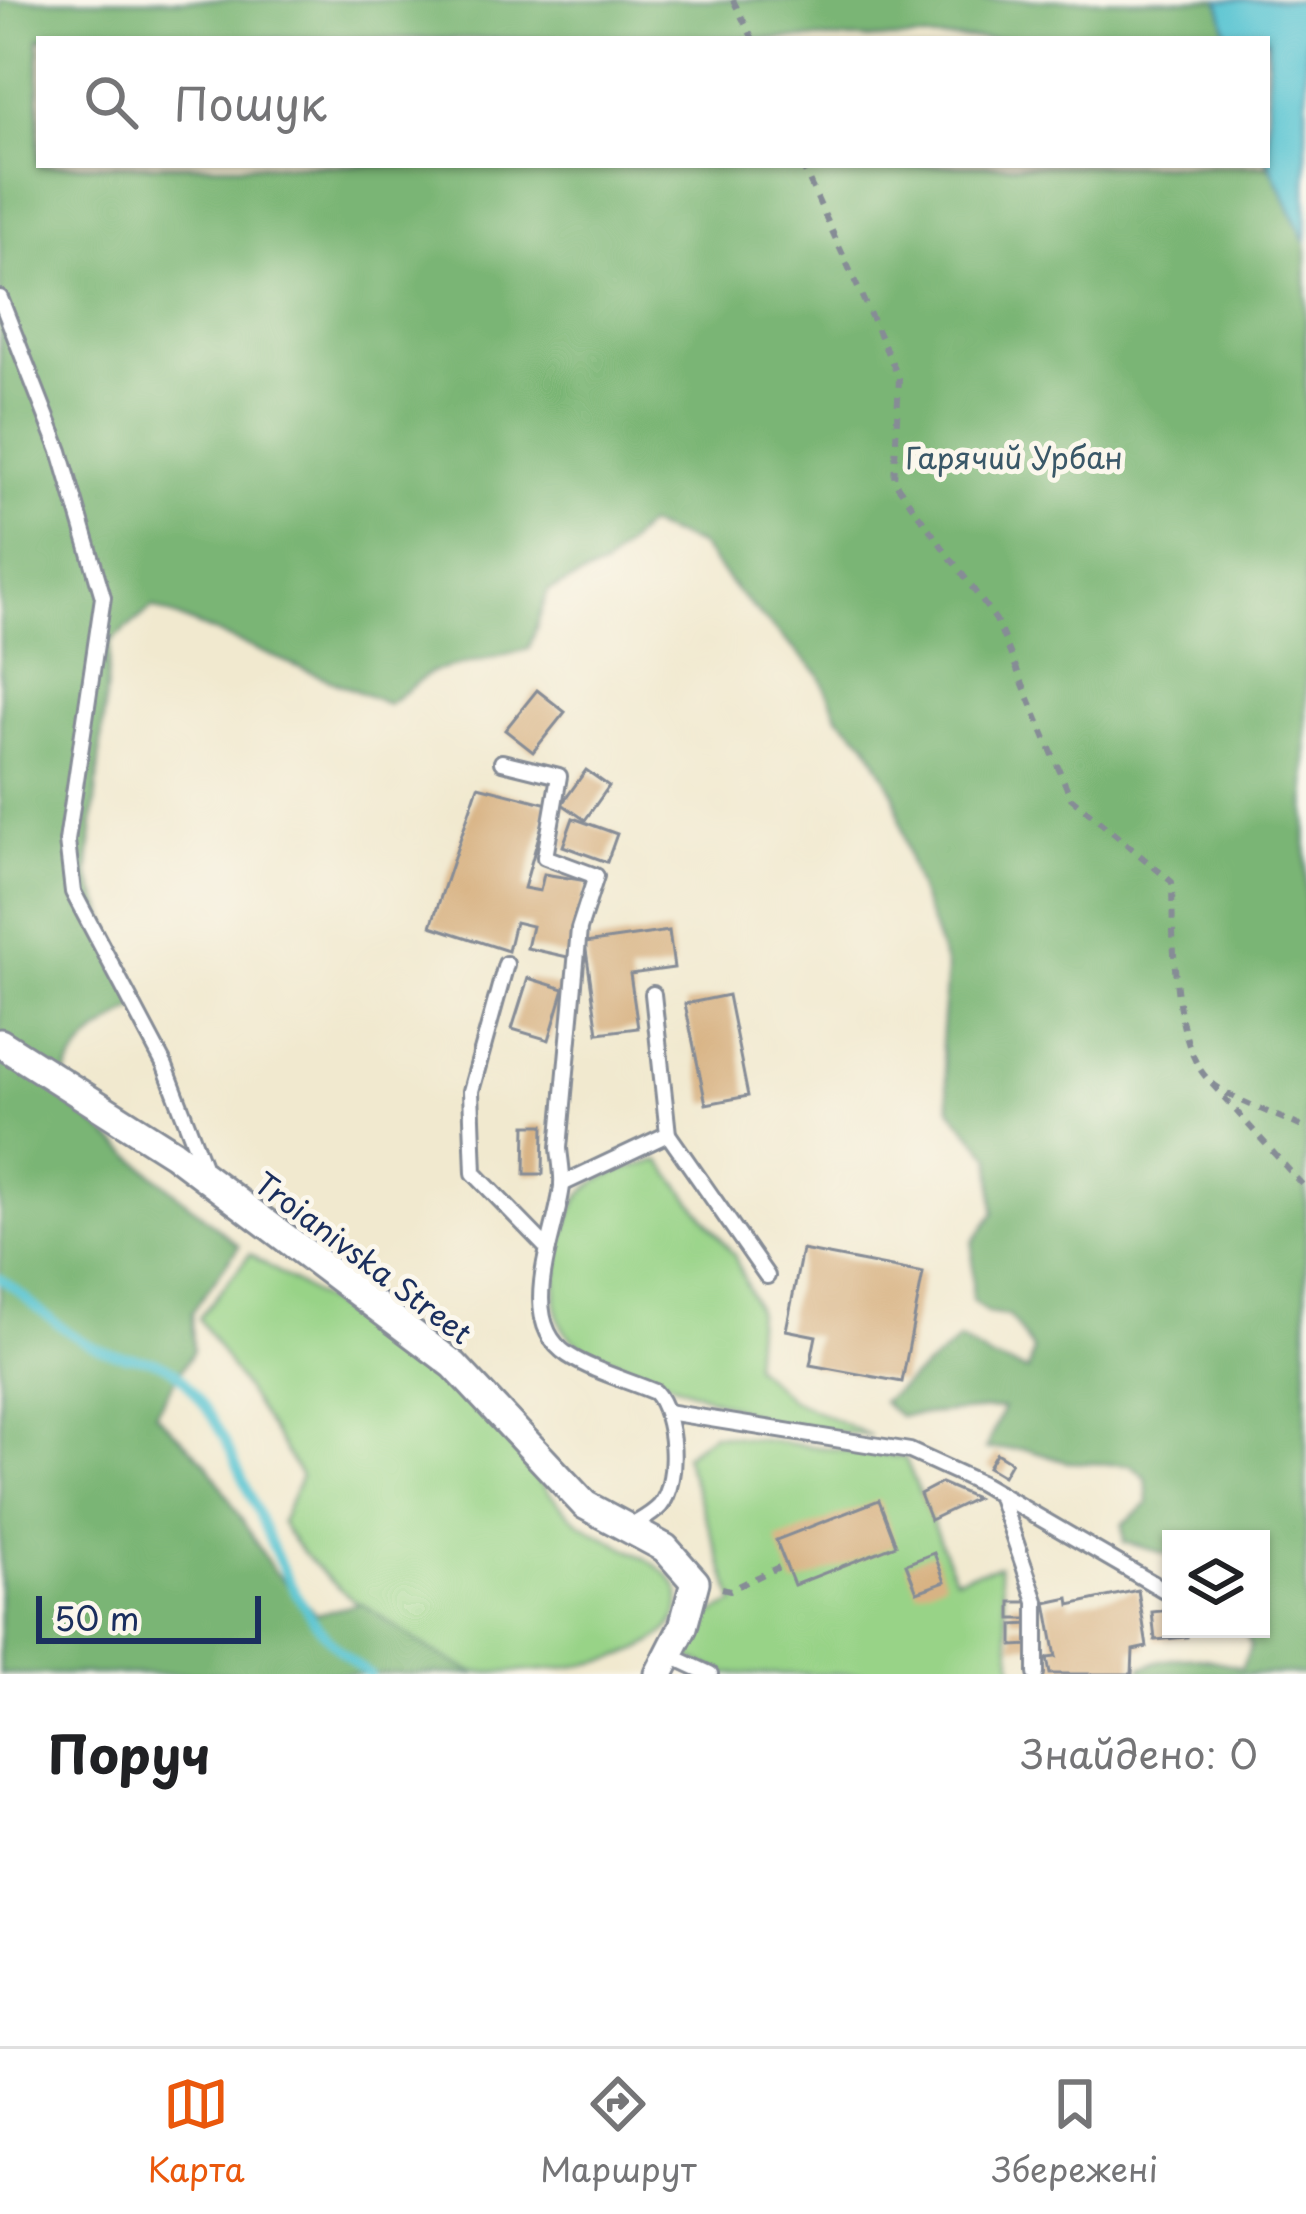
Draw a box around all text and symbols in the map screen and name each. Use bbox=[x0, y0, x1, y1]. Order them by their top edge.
search box bbox=[36, 36, 1270, 168]
text: Пошук bbox=[174, 68, 327, 136]
icon: search bbox=[78, 69, 144, 135]
park label: Гарячий Урбан bbox=[905, 434, 1123, 479]
street label: Troianivska Street bbox=[246, 1160, 482, 1354]
map controls bbox=[1162, 1530, 1270, 1638]
button: layers bbox=[1162, 1530, 1270, 1638]
scale bar bbox=[36, 1590, 261, 1643]
text: 50 m bbox=[54, 1592, 140, 1642]
text: Поруч bbox=[48, 1714, 210, 1791]
text: Знайдено: 0 bbox=[1021, 1723, 1258, 1782]
tab: Карта bbox=[148, 2071, 245, 2193]
tab: Маршрут bbox=[540, 2071, 697, 2193]
tab: Збережені bbox=[992, 2071, 1158, 2193]

